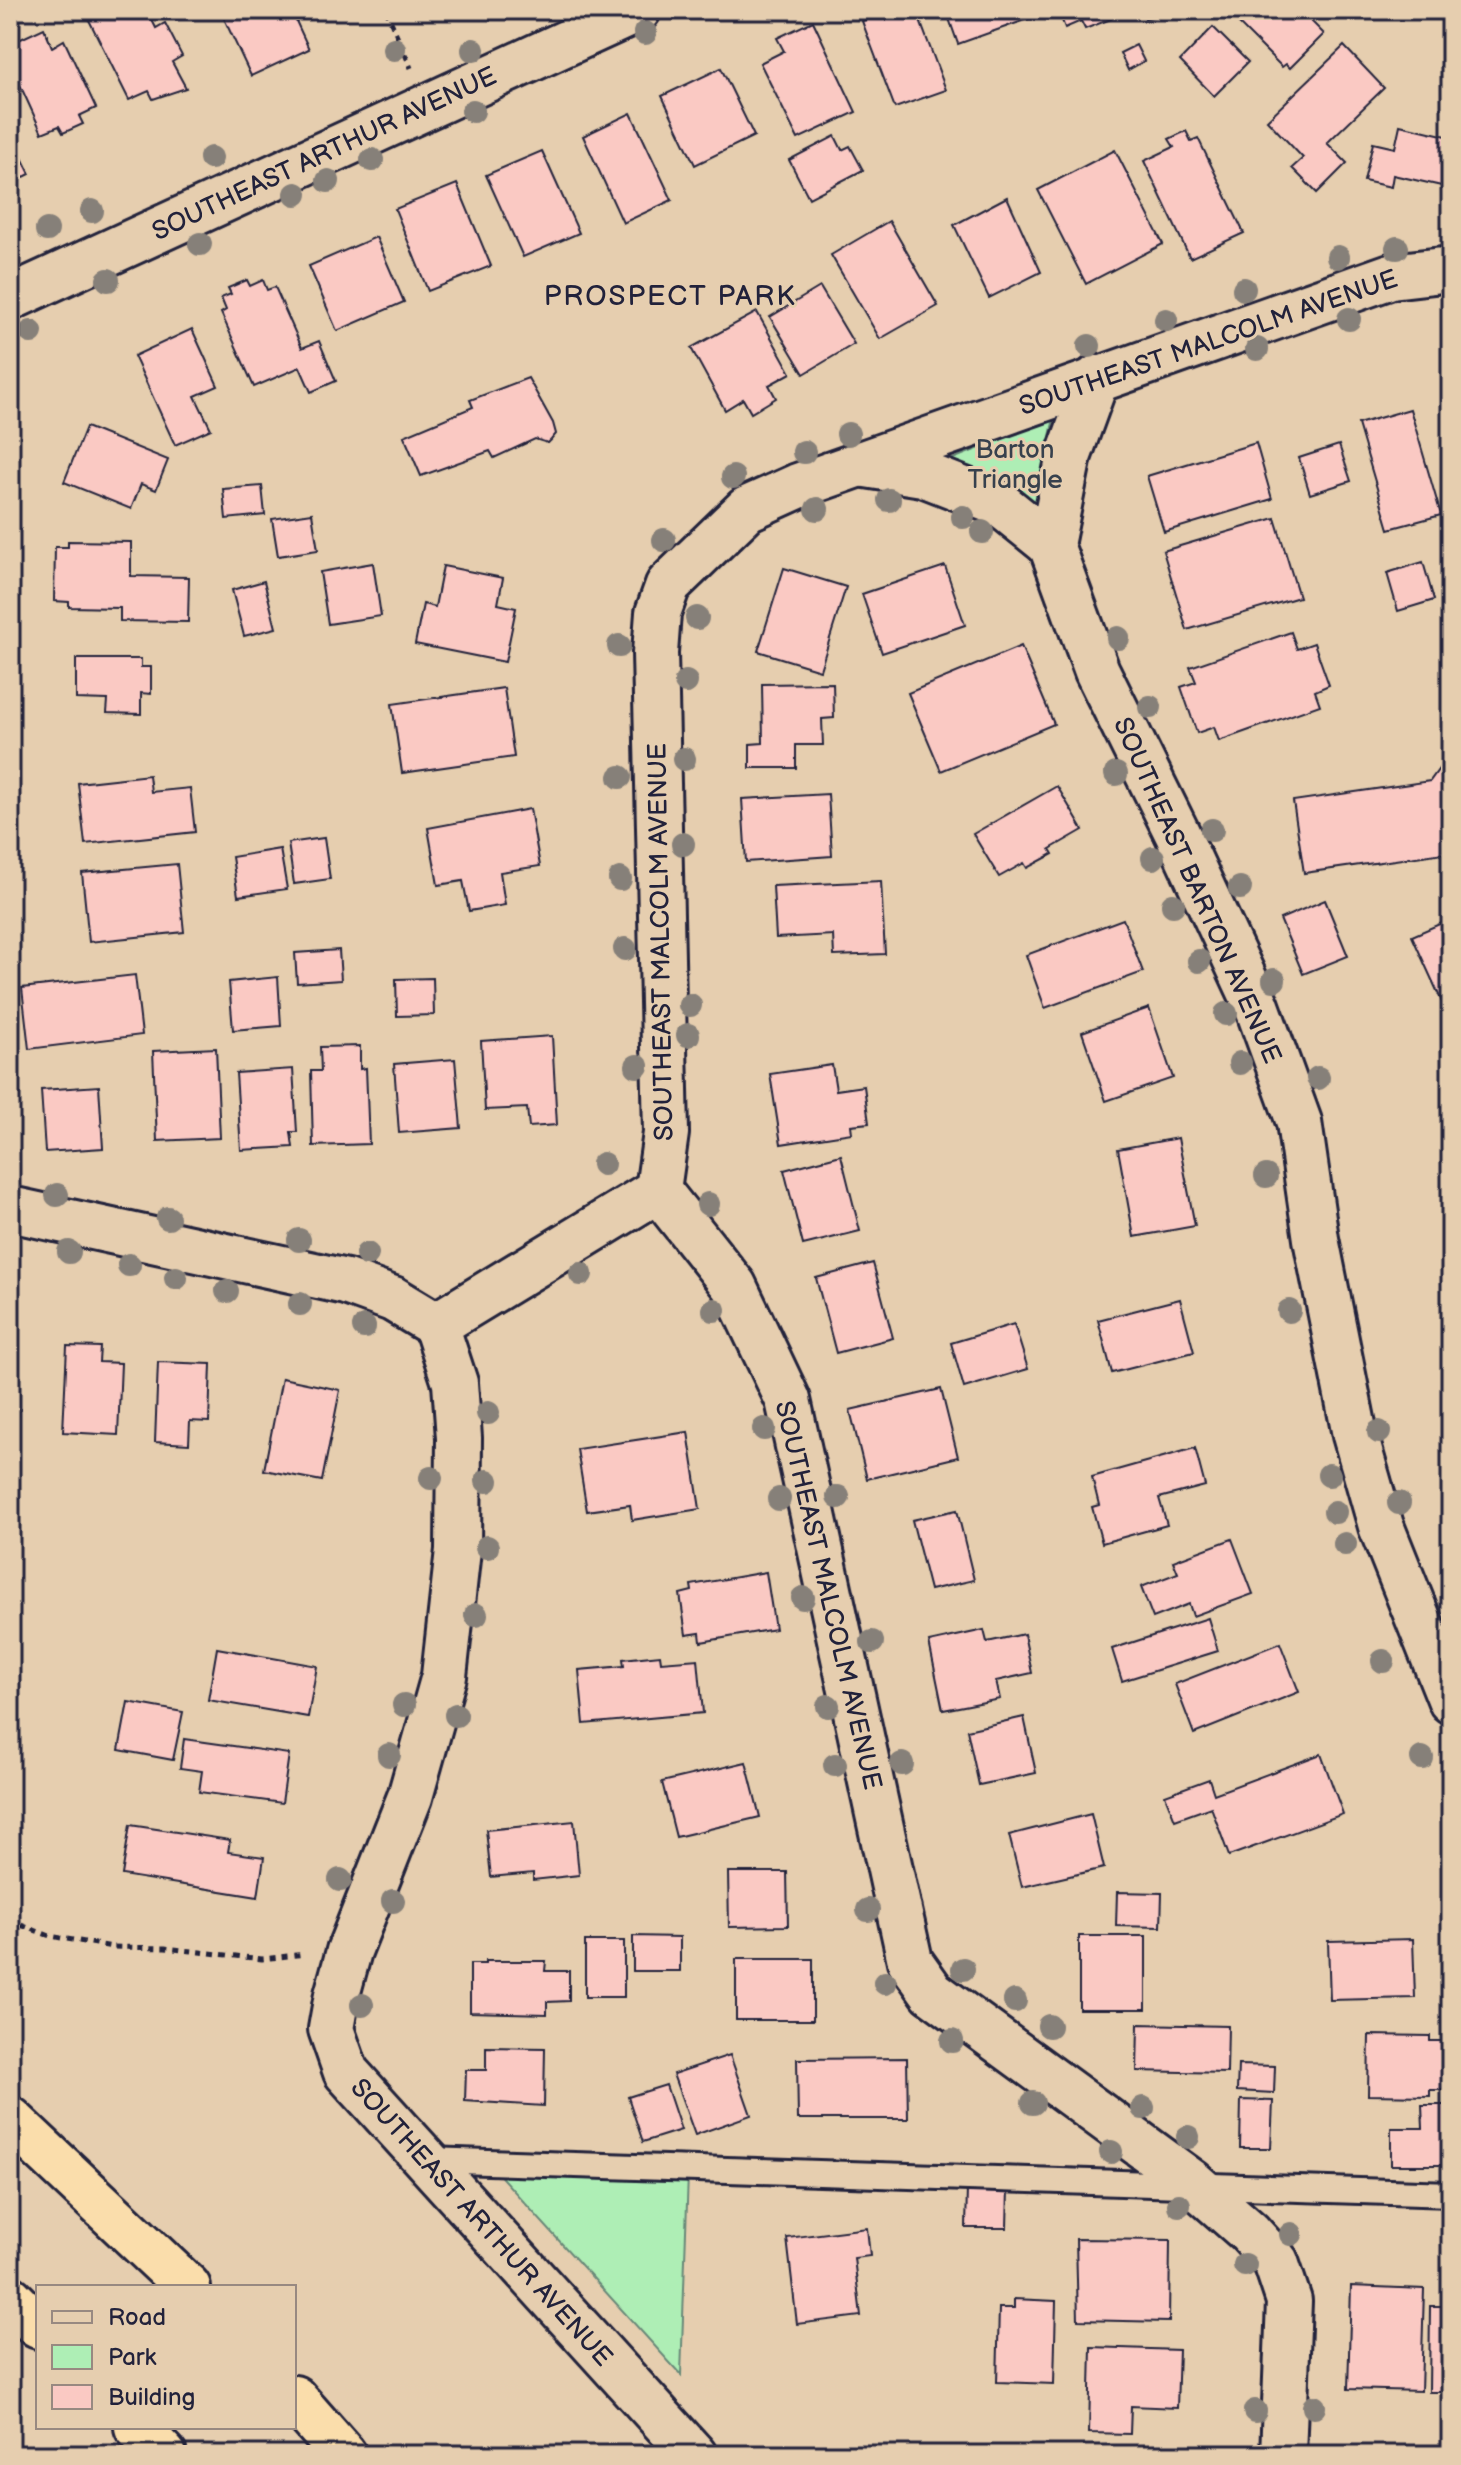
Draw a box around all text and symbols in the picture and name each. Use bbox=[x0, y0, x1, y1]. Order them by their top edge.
street label: SOUTHEAST ARTHUR AVENUE bbox=[148, 61, 502, 248]
street label: SOUTHEAST MALCOLM AVENUE bbox=[1015, 264, 1402, 423]
district label: PROSPECT PARK bbox=[544, 280, 796, 313]
park label: Barton Triangle bbox=[967, 435, 1063, 496]
street label: SOUTHEAST BARTON AVENUE bbox=[1106, 713, 1287, 1068]
street label: SOUTHEAST MALCOLM AVENUE bbox=[643, 743, 680, 1141]
street label: SOUTHEAST MALCOLM AVENUE bbox=[768, 1398, 887, 1793]
street label: SOUTHEAST ARTHUR AVENUE bbox=[343, 2073, 618, 2373]
legend bbox=[36, 2285, 296, 2429]
text: Road bbox=[108, 2303, 166, 2332]
text: Park bbox=[108, 2343, 156, 2372]
text: Building bbox=[108, 2383, 195, 2412]

